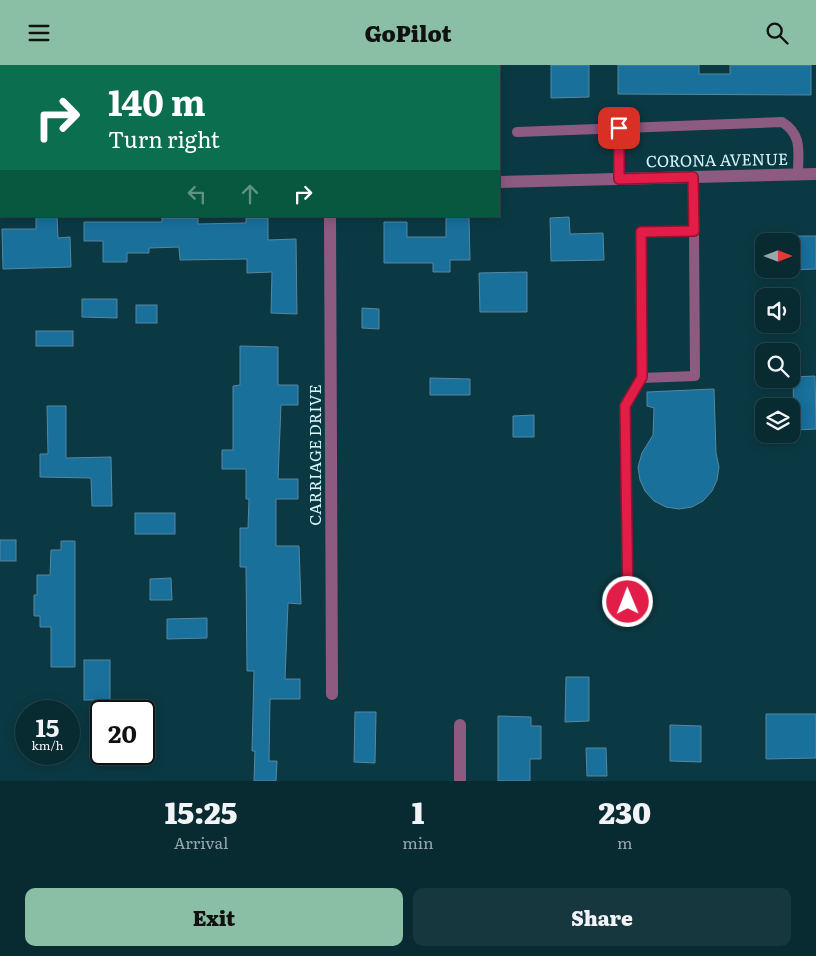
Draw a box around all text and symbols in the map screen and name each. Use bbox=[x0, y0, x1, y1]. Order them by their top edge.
text: GoPilot bbox=[364, 16, 452, 49]
icon: menu bbox=[25, 19, 53, 47]
icon: search bbox=[763, 19, 791, 47]
text: 140 m bbox=[108, 75, 206, 127]
icon: right bbox=[25, 85, 90, 150]
pin bbox=[598, 107, 640, 149]
icon: arrive bbox=[605, 114, 633, 142]
text: Turn right bbox=[108, 122, 220, 155]
street label: CORONA AVENUE bbox=[646, 146, 788, 172]
icon: left bbox=[183, 180, 211, 208]
icon: ahead bbox=[236, 180, 264, 208]
icon: right bbox=[289, 180, 317, 208]
north arrow bbox=[755, 233, 800, 277]
map controls bbox=[755, 233, 800, 443]
button: sound bbox=[755, 288, 800, 333]
button: search bbox=[755, 343, 800, 388]
street label: CARRIAGE DRIVE bbox=[302, 384, 326, 526]
button: layers bbox=[755, 398, 800, 443]
position arrow bbox=[601, 575, 653, 627]
speed limit sign: 20 bbox=[90, 700, 155, 765]
text: 15 bbox=[36, 708, 59, 745]
text: km/h bbox=[32, 736, 63, 754]
text: 15:25 bbox=[165, 789, 237, 833]
text: 1 bbox=[412, 789, 424, 833]
text: 230 bbox=[598, 789, 651, 833]
text: Arrival bbox=[174, 830, 228, 854]
text: min bbox=[402, 830, 434, 854]
text: m bbox=[617, 830, 633, 854]
button: Exit bbox=[25, 888, 403, 946]
button: Share bbox=[413, 888, 791, 946]

